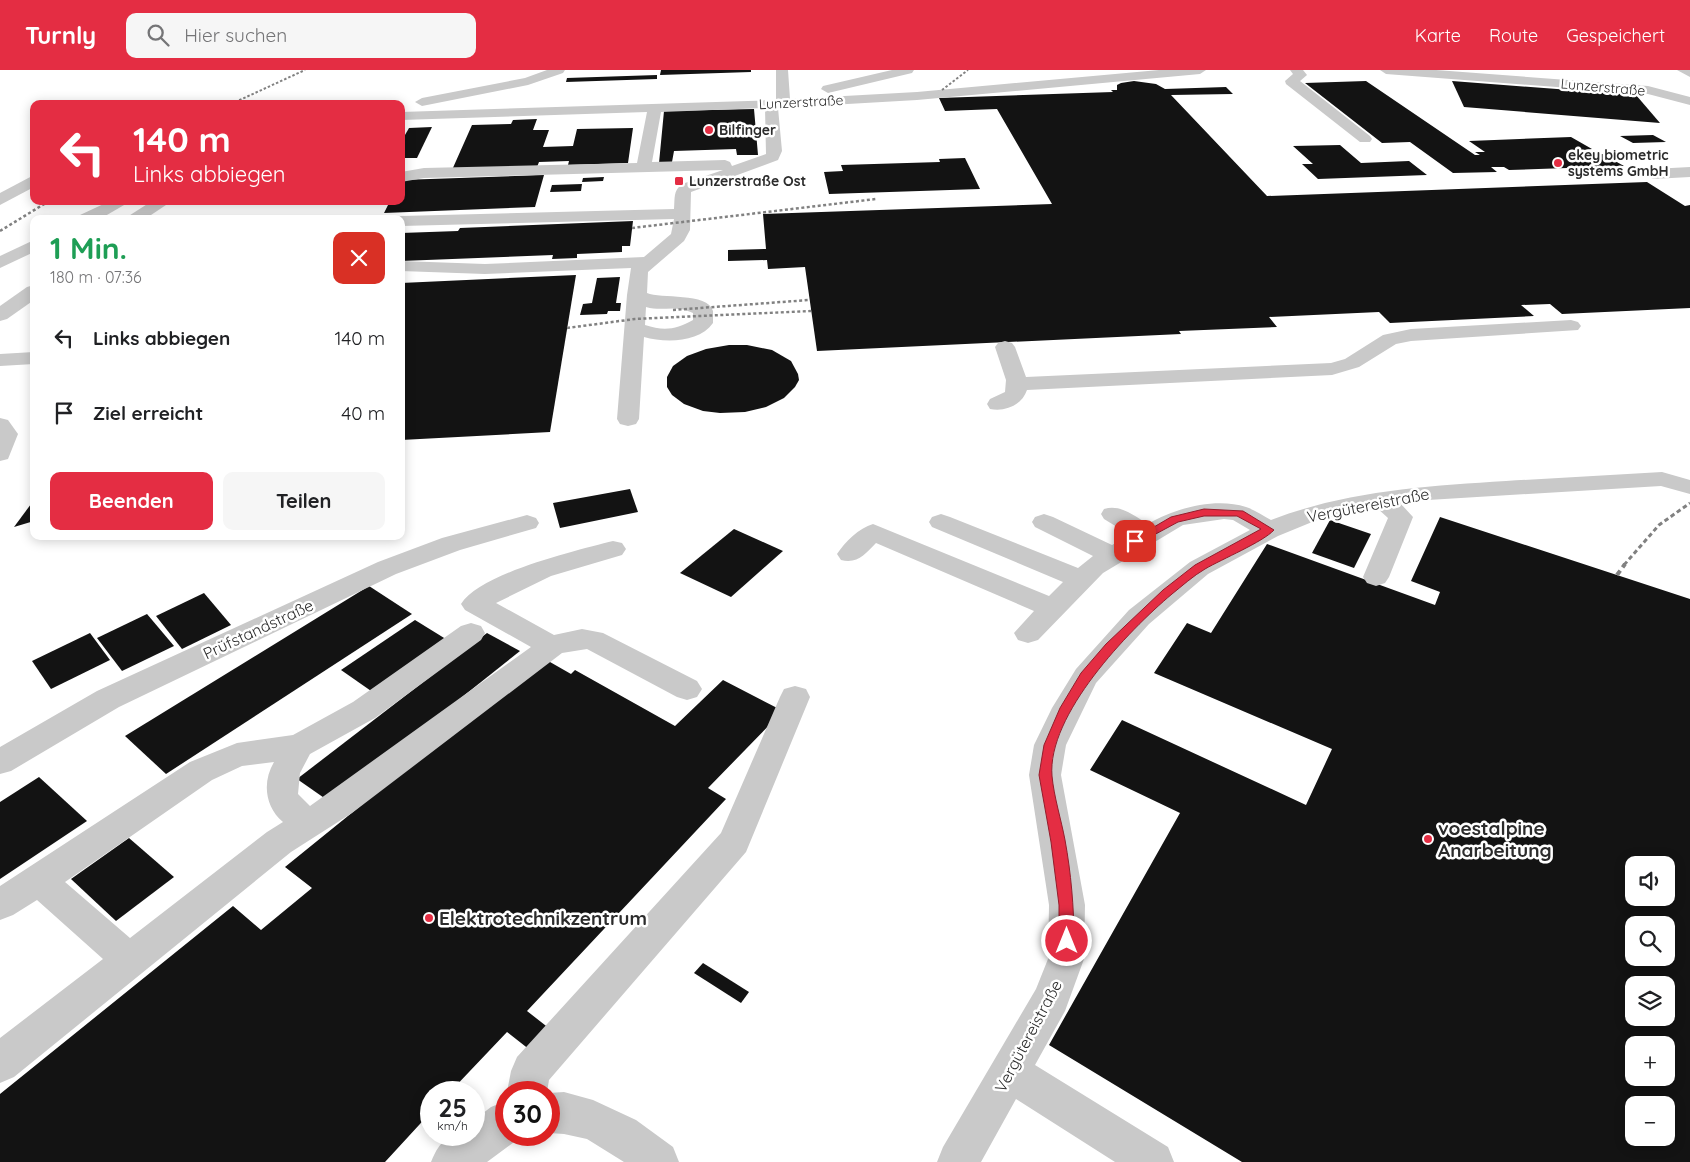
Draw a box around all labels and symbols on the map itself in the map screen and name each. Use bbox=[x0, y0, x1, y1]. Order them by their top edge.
street label: Lunzerstraße bbox=[1560, 74, 1646, 100]
street label: Lunzerstraße bbox=[758, 91, 844, 113]
place label: Bilfinger bbox=[719, 121, 776, 139]
marker: Bilfinger bbox=[703, 124, 715, 136]
place label: ekey biometric systems GmbH bbox=[1568, 146, 1669, 180]
marker: ekey biometric systems GmbH bbox=[1552, 157, 1564, 169]
place label: Lunzerstraße Ost bbox=[689, 172, 806, 190]
marker: Lunzerstraße Ost bbox=[673, 175, 685, 187]
street label: Vergütereistraße bbox=[1305, 483, 1431, 527]
pin bbox=[1114, 520, 1156, 562]
street label: Prüfstandstraße bbox=[200, 595, 316, 663]
place label: voestalpine Anarbeitung bbox=[1438, 816, 1552, 862]
marker: voestalpine Anarbeitung bbox=[1422, 833, 1434, 845]
place label: Elektrotechnikzentrum bbox=[439, 906, 647, 930]
marker: Elektrotechnikzentrum bbox=[423, 912, 435, 924]
position arrow bbox=[1040, 914, 1092, 966]
street label: Vergütereistraße bbox=[990, 976, 1066, 1096]
speed limit sign: 30 bbox=[495, 1081, 560, 1146]

